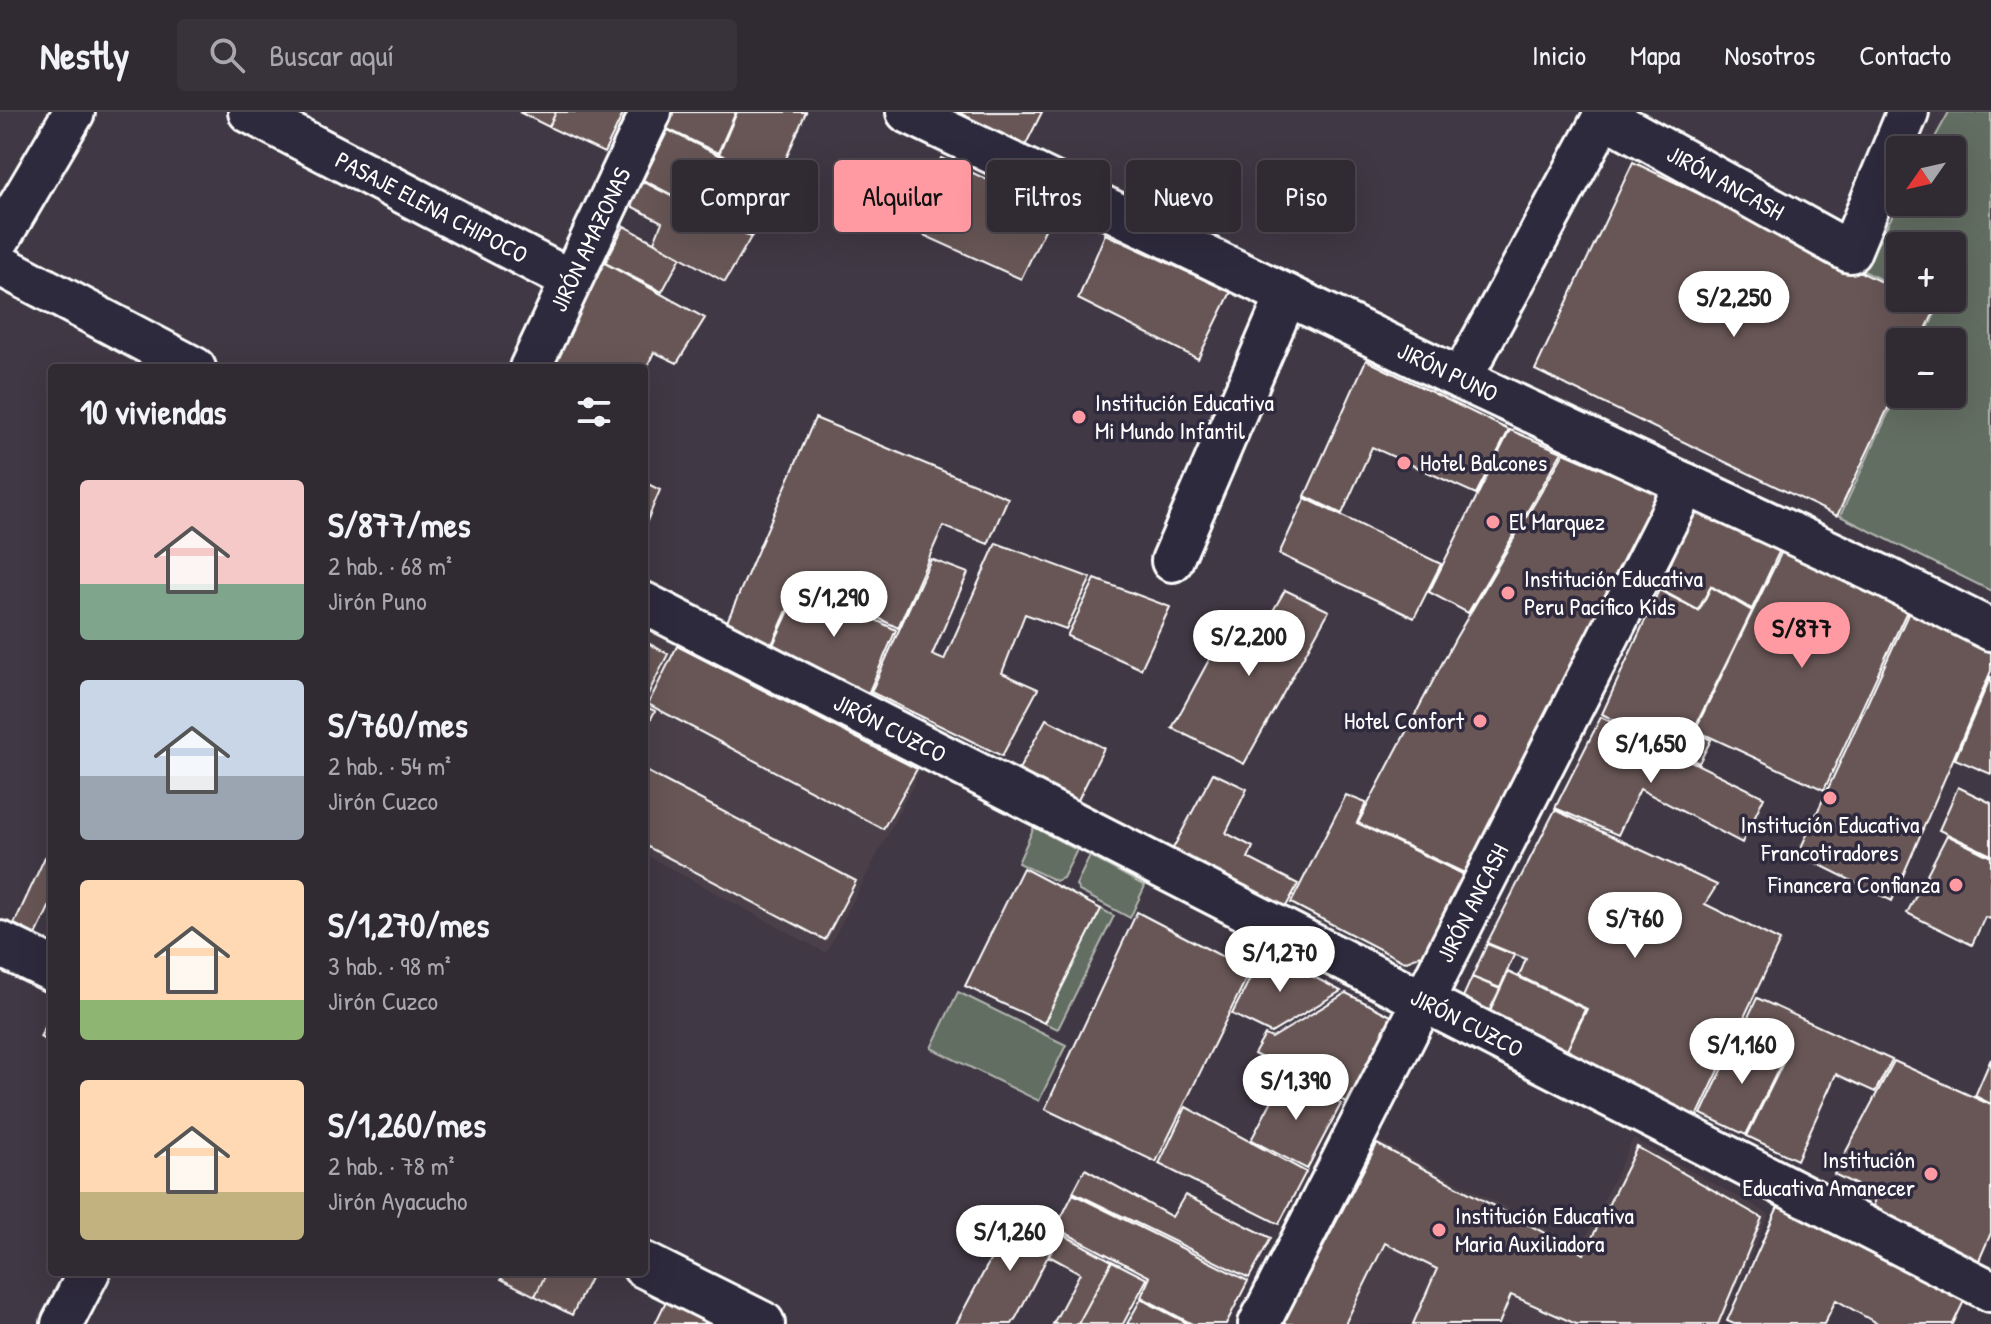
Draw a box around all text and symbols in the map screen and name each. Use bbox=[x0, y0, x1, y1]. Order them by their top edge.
search box bbox=[177, 19, 737, 91]
text: Nestly bbox=[40, 29, 129, 81]
icon: search bbox=[205, 33, 249, 77]
text: Buscar aquí bbox=[269, 35, 394, 75]
text: Inicio bbox=[1532, 36, 1586, 74]
text: Mapa bbox=[1630, 36, 1681, 74]
text: Nosotros bbox=[1725, 36, 1815, 74]
text: Contacto bbox=[1859, 36, 1951, 74]
north arrow bbox=[1886, 136, 1966, 216]
map controls bbox=[1886, 136, 1966, 408]
street label: JIRÓN ANCASH bbox=[1662, 137, 1790, 227]
street label: PASAJE ELENA CHIPOCO bbox=[330, 143, 534, 270]
chip: Comprar bbox=[672, 160, 818, 232]
chip: Alquilar bbox=[834, 160, 971, 232]
chip: Filtros bbox=[987, 160, 1110, 232]
chip: Nuevo bbox=[1126, 160, 1241, 232]
chip: Piso bbox=[1257, 160, 1355, 232]
street label: JIRÓN AMAZONAS bbox=[542, 162, 638, 316]
button: + bbox=[1886, 232, 1966, 312]
pin: S/2,250 bbox=[1660, 271, 1808, 339]
text: S/2,250 bbox=[1696, 279, 1772, 314]
button: − bbox=[1886, 328, 1966, 408]
street label: JIRÓN PUNO bbox=[1392, 334, 1504, 409]
place label: Institución Educativa Mi Mundo Infantil bbox=[1095, 386, 1274, 446]
text: 10 viviendas bbox=[80, 389, 226, 435]
icon: filters bbox=[572, 390, 616, 434]
marker: Institución Educativa Mi Mundo Infantil bbox=[1070, 408, 1088, 426]
place label: Hotel Balcones bbox=[1420, 446, 1547, 478]
marker: Hotel Balcones bbox=[1395, 454, 1413, 472]
text: S/877/mes bbox=[328, 502, 471, 548]
place label: El Marquez bbox=[1509, 505, 1605, 537]
icon: home bbox=[144, 512, 240, 608]
marker: El Marquez bbox=[1484, 513, 1502, 531]
text: 2 hab. · 68 m² bbox=[328, 548, 452, 583]
place label: Institución Educativa Peru Pacifico Kids bbox=[1524, 562, 1703, 622]
pin: S/1,290 bbox=[760, 571, 908, 639]
text: S/1,290 bbox=[799, 579, 869, 614]
text: Jirón Puno bbox=[328, 583, 427, 618]
marker: Institución Educativa Peru Pacifico Kids bbox=[1499, 584, 1517, 602]
pin: S/877 bbox=[1746, 602, 1858, 670]
pin: S/2,200 bbox=[1175, 610, 1323, 678]
text: S/877 bbox=[1772, 610, 1832, 645]
text: S/2,200 bbox=[1211, 618, 1287, 653]
street label: JIRÓN CUZCO bbox=[829, 686, 952, 770]
text: S/760/mes bbox=[328, 702, 468, 748]
place label: Hotel Confort bbox=[1344, 704, 1465, 736]
icon: home bbox=[144, 712, 240, 808]
marker: Hotel Confort bbox=[1471, 712, 1489, 730]
pin: S/1,650 bbox=[1577, 717, 1725, 785]
text: S/1,650 bbox=[1616, 725, 1686, 760]
text: 2 hab. · 54 m² bbox=[328, 748, 451, 783]
text: Jirón Cuzco bbox=[328, 783, 438, 818]
marker: Institución Educativa Francotiradores bbox=[1821, 789, 1839, 807]
place label: Institución Educativa Francotiradores bbox=[1741, 808, 1919, 868]
street label: JIRÓN ANCASH bbox=[1429, 838, 1515, 967]
place label: Financera Confianza bbox=[1767, 868, 1940, 900]
marker: Financera Confianza bbox=[1947, 876, 1965, 894]
pin: S/760 bbox=[1579, 892, 1691, 960]
text: S/760 bbox=[1606, 900, 1664, 935]
text: S/1,270/mes bbox=[328, 902, 489, 948]
icon: home bbox=[144, 912, 240, 1008]
pin: S/1,270 bbox=[1206, 926, 1354, 994]
text: S/1,270 bbox=[1243, 934, 1317, 969]
text: 3 hab. · 98 m² bbox=[328, 948, 451, 983]
street label: JIRÓN CUZCO bbox=[1406, 980, 1529, 1064]
text: Jirón Cuzco bbox=[328, 983, 438, 1018]
pin: S/1,160 bbox=[1668, 1018, 1816, 1086]
text: S/1,160 bbox=[1707, 1026, 1777, 1061]
pin: S/1,390 bbox=[1222, 1054, 1370, 1122]
text: S/1,390 bbox=[1261, 1062, 1331, 1097]
text: S/1,260/mes bbox=[328, 1102, 486, 1148]
icon: home bbox=[144, 1112, 240, 1208]
place label: Institución Educativa Amanecer bbox=[1743, 1143, 1915, 1203]
text: 2 hab. · 78 m² bbox=[328, 1148, 454, 1183]
marker: Institución Educativa Amanecer bbox=[1922, 1165, 1940, 1183]
text: Jirón Ayacucho bbox=[328, 1183, 468, 1218]
place label: Institución Educativa Maria Auxiliadora bbox=[1455, 1199, 1634, 1259]
pin: S/1,260 bbox=[936, 1205, 1084, 1273]
text: S/1,260 bbox=[974, 1213, 1046, 1248]
marker: Institución Educativa Maria Auxiliadora bbox=[1430, 1221, 1448, 1239]

